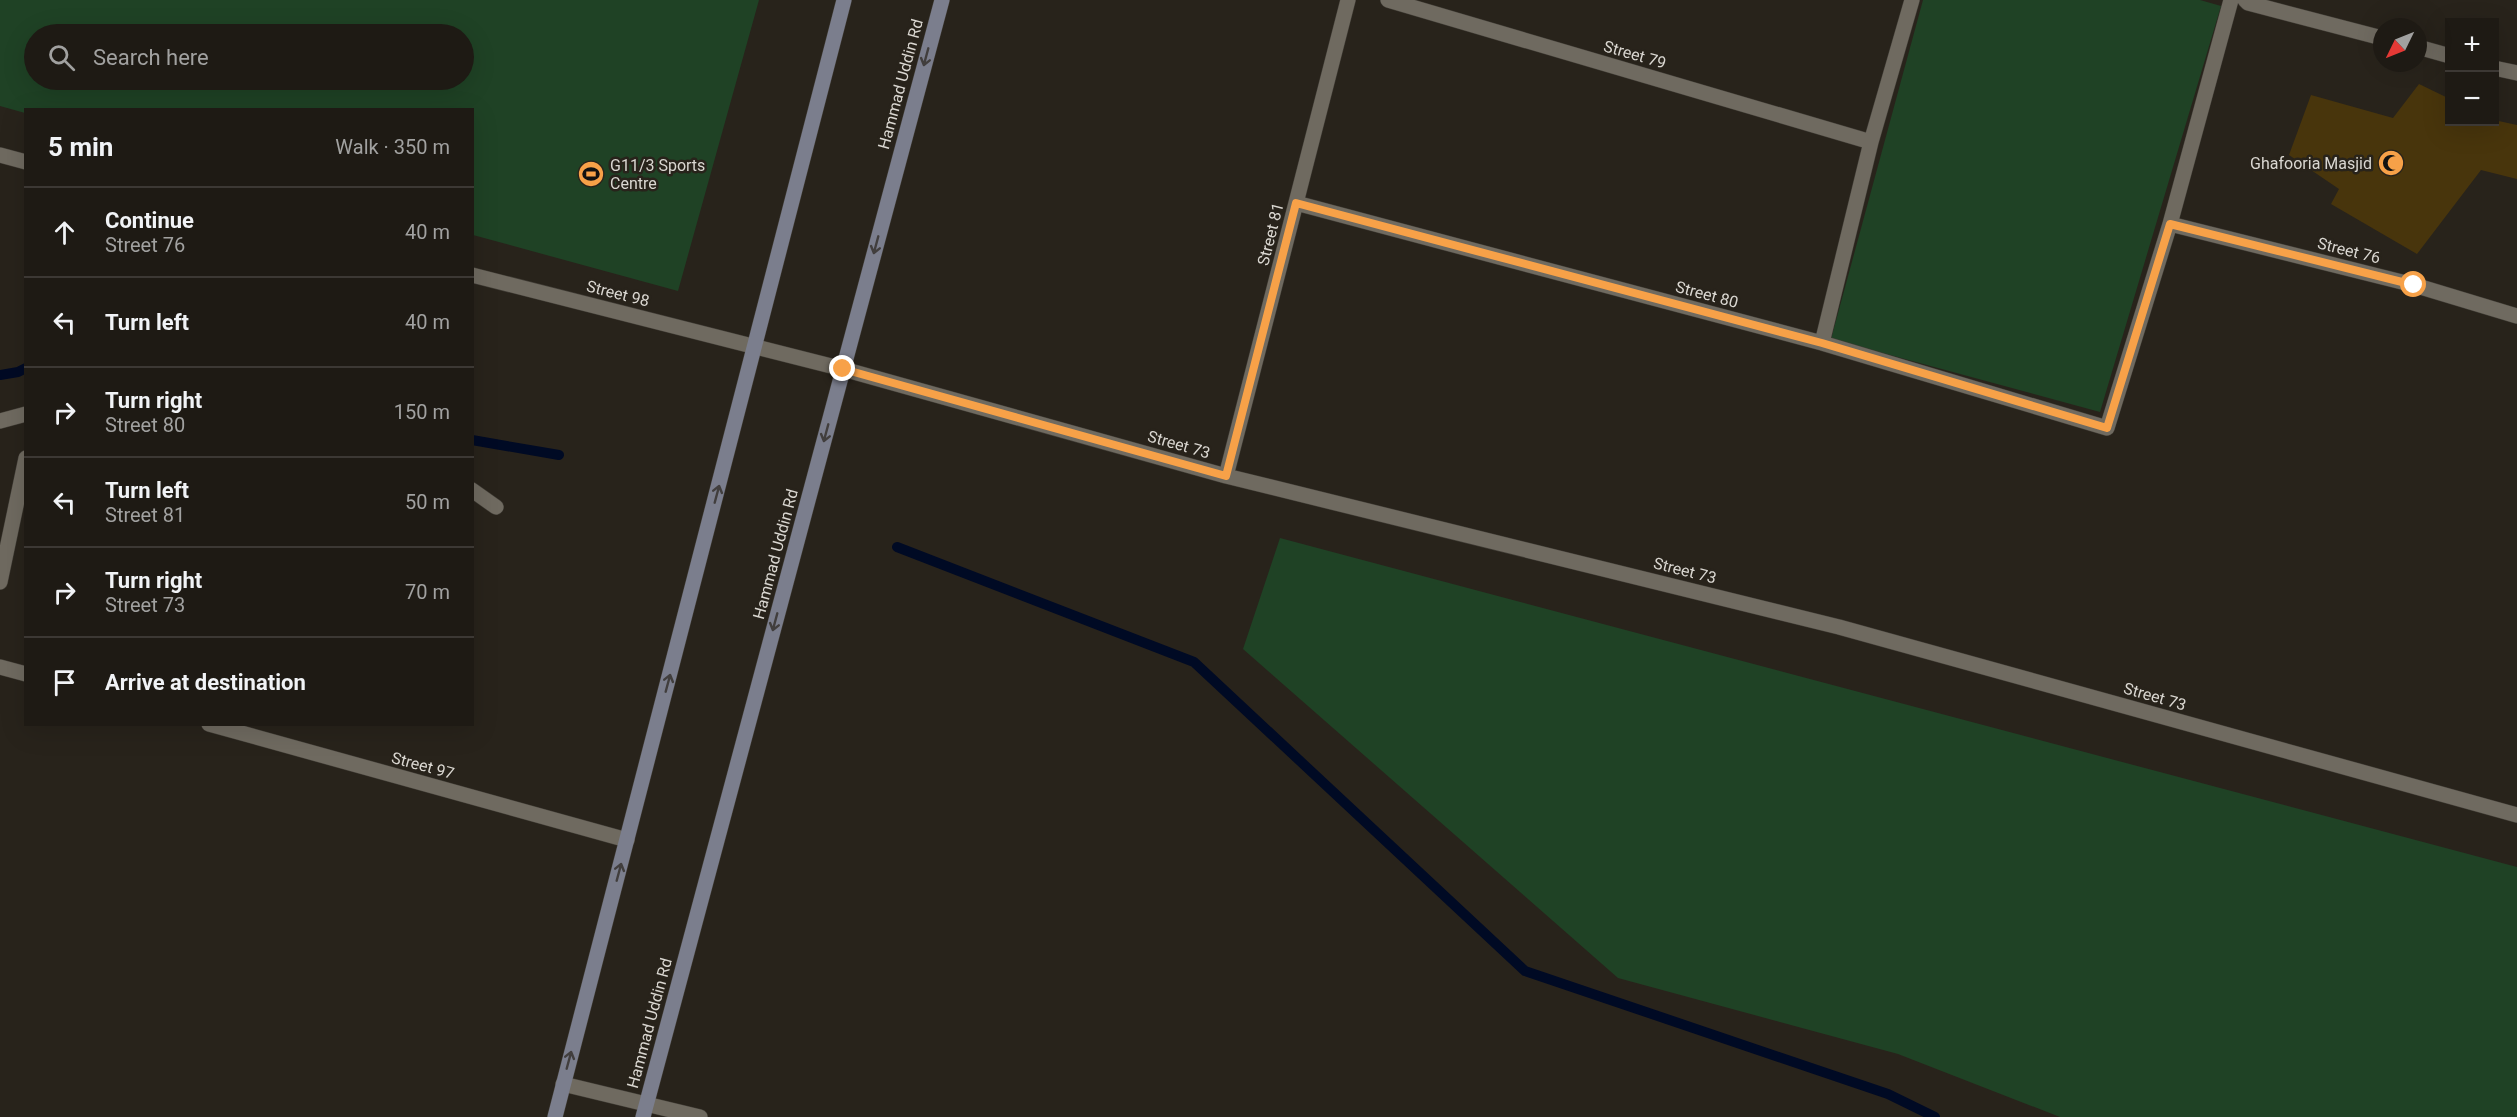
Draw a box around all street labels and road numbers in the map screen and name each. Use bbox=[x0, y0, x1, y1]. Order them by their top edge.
street label: Hammad Uddin Rd bbox=[874, 17, 927, 151]
street label: Street 79 bbox=[1601, 37, 1668, 72]
street label: Street 81 bbox=[1254, 201, 1287, 268]
street label: Street 76 bbox=[2315, 234, 2382, 267]
street label: Street 98 bbox=[584, 277, 651, 310]
street label: Street 80 bbox=[1673, 277, 1740, 312]
street label: Street 73 bbox=[1145, 427, 1212, 462]
street label: Hammad Uddin Rd bbox=[749, 487, 802, 621]
street label: Street 73 bbox=[1651, 554, 1718, 587]
street label: Street 73 bbox=[2121, 679, 2188, 714]
street label: Street 97 bbox=[389, 748, 456, 783]
street label: Hammad Uddin Rd bbox=[623, 956, 676, 1090]

